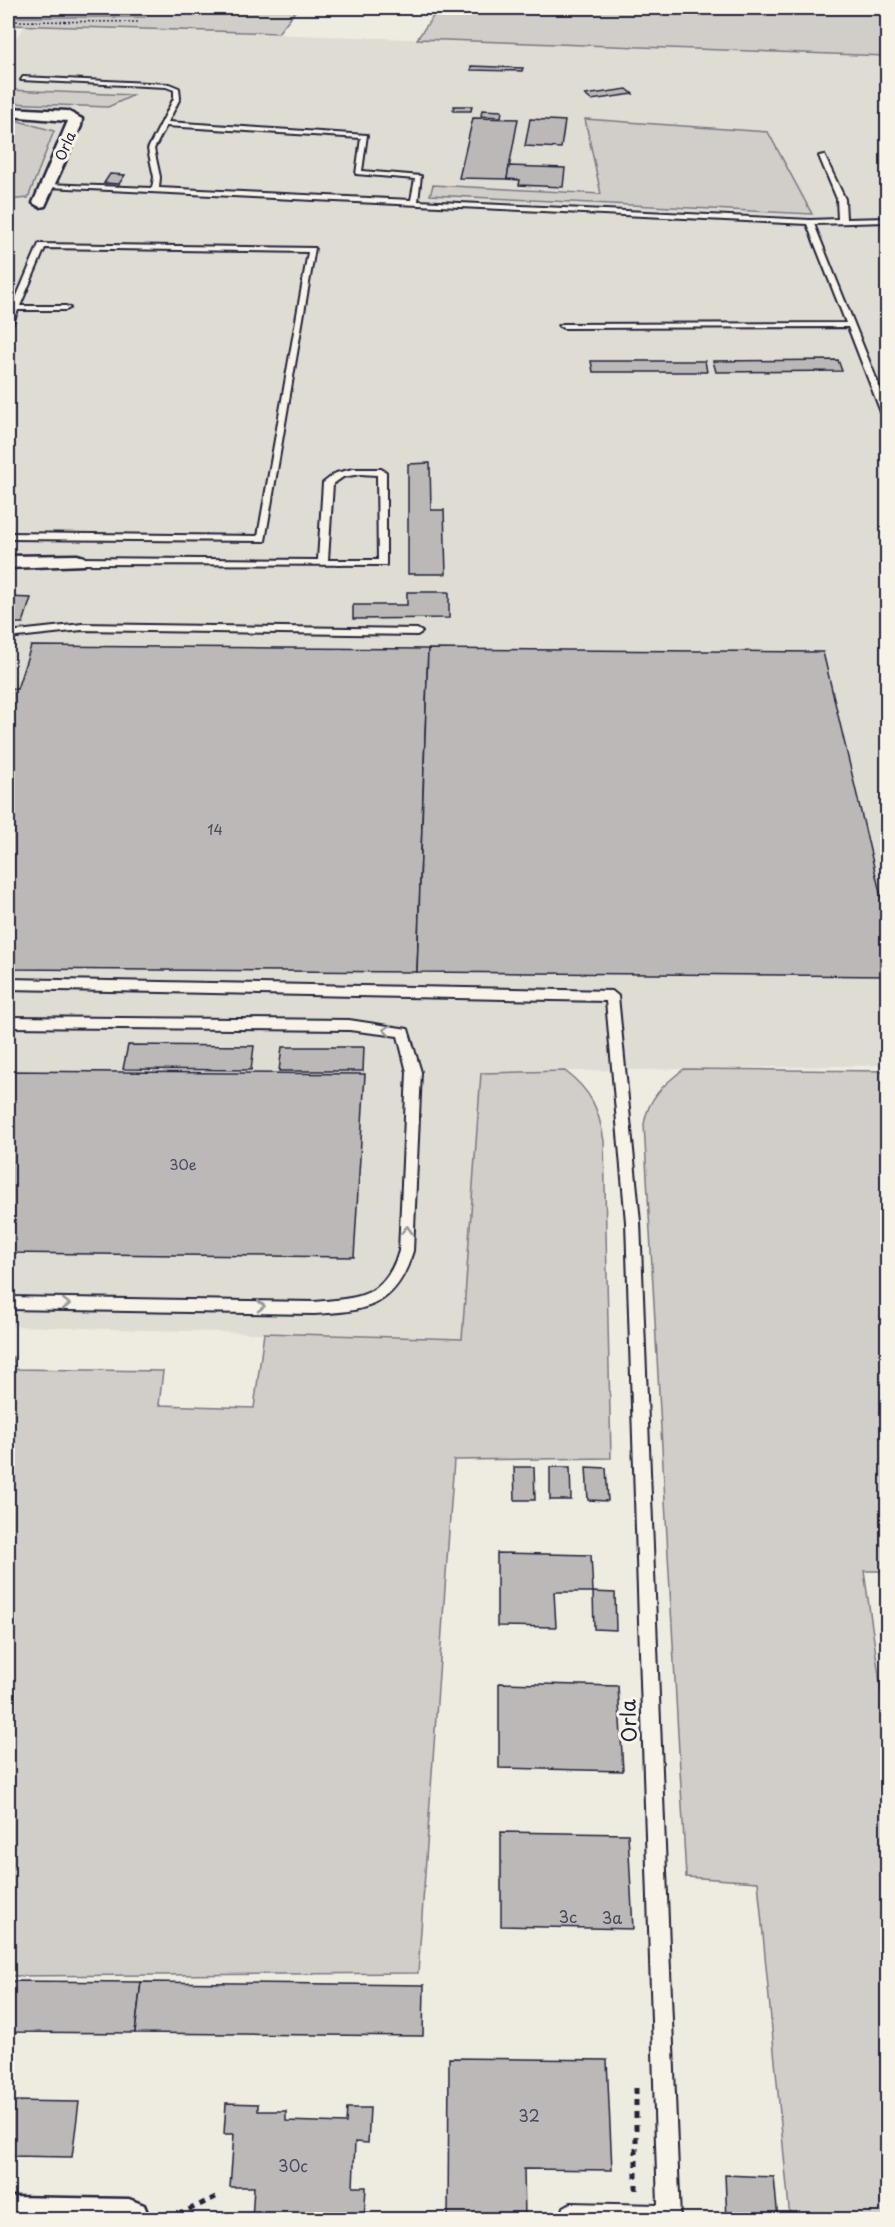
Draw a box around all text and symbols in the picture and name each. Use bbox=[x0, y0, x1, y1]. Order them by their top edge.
street label: Orla bbox=[49, 128, 81, 164]
house number: 14 bbox=[207, 819, 223, 840]
one-way arrow bbox=[383, 1025, 392, 1037]
house number: 30e bbox=[169, 1154, 197, 1175]
one-way arrow bbox=[401, 1226, 414, 1235]
one-way arrow bbox=[61, 1297, 70, 1310]
one-way arrow bbox=[256, 1300, 265, 1312]
street label: Orla bbox=[612, 1699, 644, 1743]
house number: 3c bbox=[559, 1904, 577, 1928]
house number: 3a bbox=[602, 1905, 622, 1929]
house number: 32 bbox=[518, 2103, 540, 2127]
house number: 30c bbox=[278, 2153, 308, 2177]

